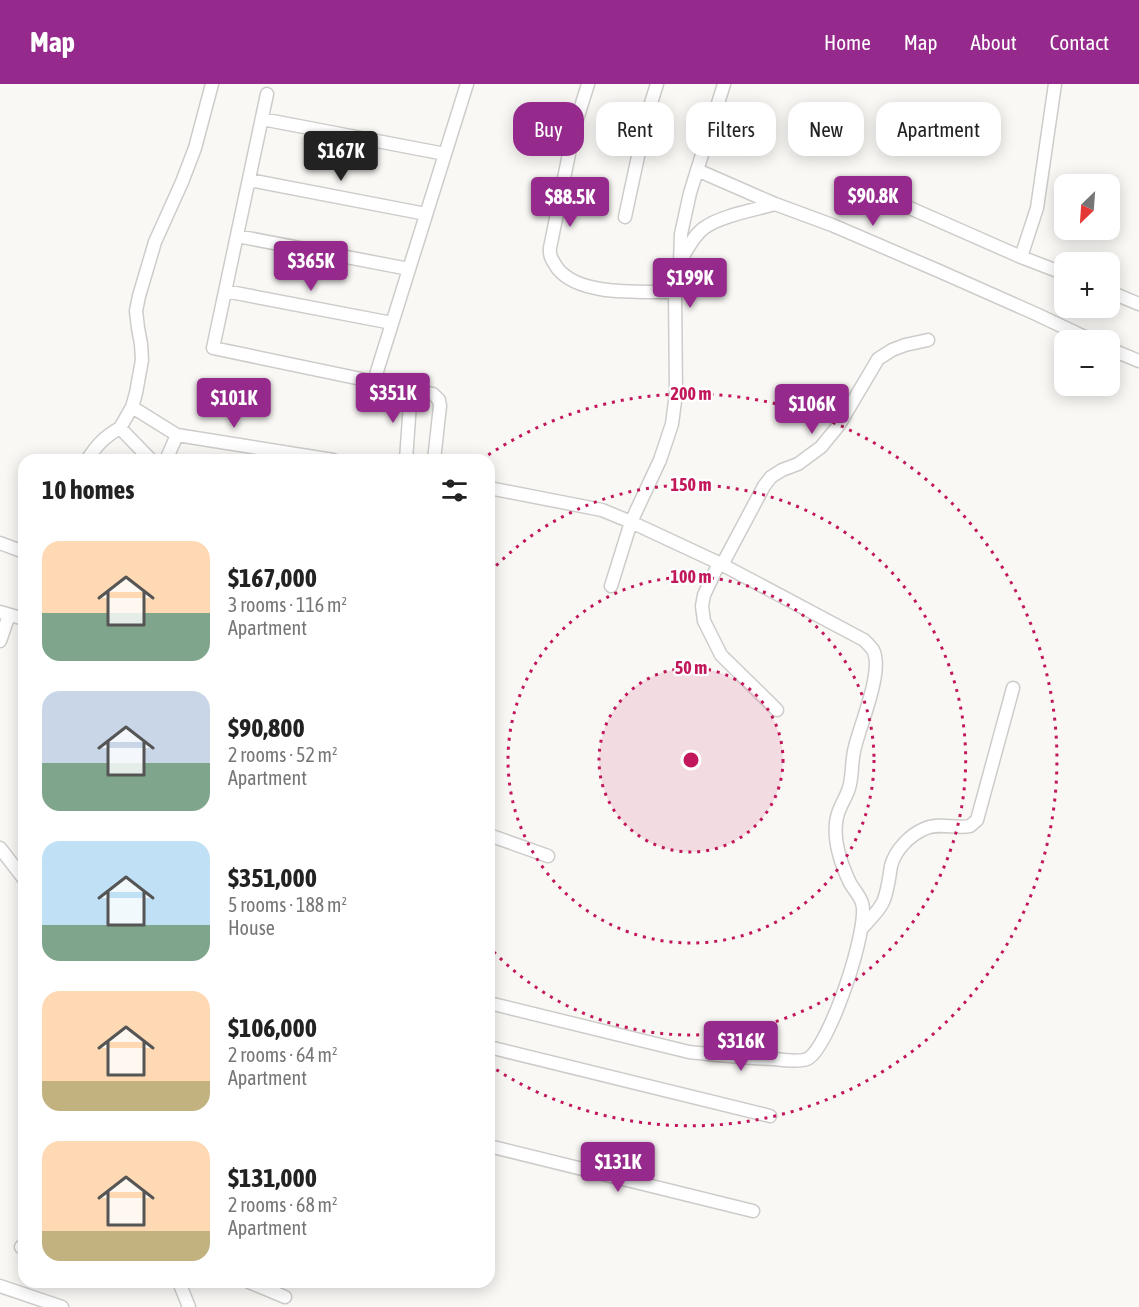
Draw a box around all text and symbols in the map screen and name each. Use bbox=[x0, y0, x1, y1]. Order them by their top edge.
text: Map bbox=[30, 26, 75, 58]
text: Home bbox=[824, 30, 871, 54]
text: Map bbox=[904, 30, 938, 54]
text: About bbox=[971, 30, 1017, 54]
text: Contact bbox=[1050, 30, 1109, 54]
chip: Buy bbox=[513, 102, 584, 156]
chip: Rent bbox=[596, 102, 674, 156]
chip: Filters bbox=[686, 102, 776, 156]
chip: New bbox=[788, 102, 864, 156]
chip: Apartment bbox=[876, 102, 1001, 156]
pin: $167K bbox=[299, 131, 383, 182]
text: $167K bbox=[318, 139, 364, 162]
north arrow bbox=[1054, 174, 1120, 240]
map controls bbox=[1054, 174, 1120, 396]
pin: $90.8K bbox=[824, 176, 922, 227]
pin: $88.5K bbox=[521, 177, 619, 228]
text: $90.8K bbox=[848, 184, 898, 207]
text: $88.5K bbox=[545, 185, 595, 208]
pin: $365K bbox=[269, 241, 353, 292]
text: $365K bbox=[288, 249, 334, 272]
button: + bbox=[1054, 252, 1120, 318]
pin: $199K bbox=[648, 258, 732, 309]
text: $199K bbox=[667, 266, 713, 289]
button: − bbox=[1054, 330, 1120, 396]
pin: $351K bbox=[351, 373, 435, 424]
pin: $101K bbox=[192, 378, 276, 429]
text: $351K bbox=[370, 381, 416, 404]
text: 200 m bbox=[671, 383, 711, 404]
pin: $106K bbox=[770, 384, 854, 435]
text: $101K bbox=[211, 386, 257, 409]
text: $106K bbox=[789, 392, 835, 415]
icon: filters bbox=[438, 474, 471, 507]
text: 150 m bbox=[671, 474, 711, 495]
text: 10 homes bbox=[42, 475, 135, 505]
text: $167,000 bbox=[228, 563, 317, 593]
icon: home bbox=[90, 565, 162, 637]
text: 100 m bbox=[671, 566, 711, 587]
text: 3 rooms · 116 m² bbox=[228, 593, 347, 616]
text: Apartment bbox=[228, 616, 307, 639]
text: 50 m bbox=[675, 657, 707, 678]
text: $90,800 bbox=[228, 713, 305, 743]
icon: home bbox=[90, 715, 162, 787]
text: 2 rooms · 52 m² bbox=[228, 743, 338, 766]
centre of rings bbox=[681, 750, 701, 770]
text: Apartment bbox=[228, 766, 307, 789]
text: $351,000 bbox=[228, 863, 317, 893]
icon: home bbox=[90, 865, 162, 937]
text: 5 rooms · 188 m² bbox=[228, 893, 347, 916]
text: House bbox=[228, 916, 275, 939]
text: $106,000 bbox=[228, 1013, 317, 1043]
icon: home bbox=[90, 1015, 162, 1087]
pin: $316K bbox=[699, 1021, 783, 1072]
text: $316K bbox=[718, 1029, 764, 1052]
text: 2 rooms · 64 m² bbox=[228, 1043, 338, 1066]
text: Apartment bbox=[228, 1066, 307, 1089]
pin: $131K bbox=[576, 1142, 660, 1193]
text: $131K bbox=[595, 1150, 641, 1173]
text: $131,000 bbox=[228, 1163, 317, 1193]
icon: home bbox=[90, 1165, 162, 1237]
text: 2 rooms · 68 m² bbox=[228, 1193, 338, 1216]
text: Apartment bbox=[228, 1216, 307, 1239]

